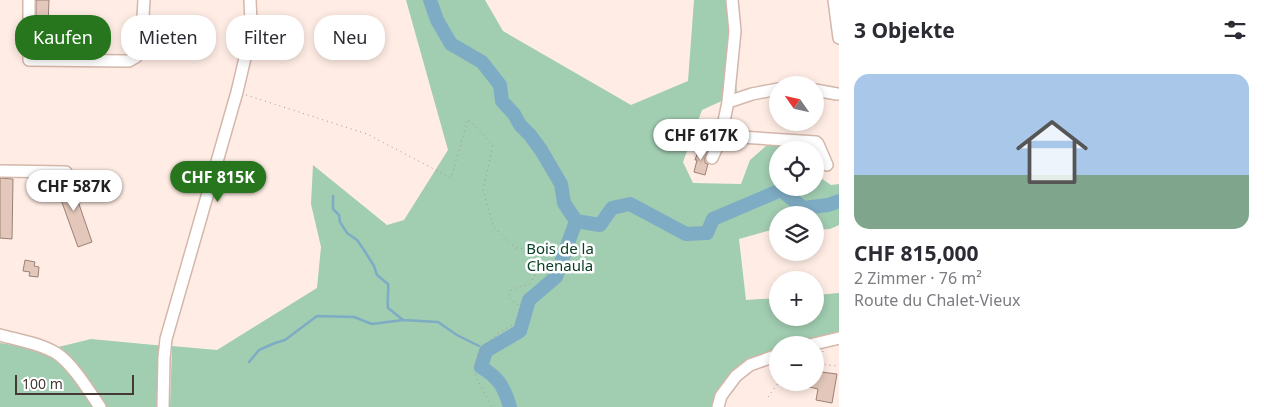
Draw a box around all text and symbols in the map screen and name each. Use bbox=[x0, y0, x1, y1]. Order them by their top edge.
chip: Kaufen bbox=[15, 15, 111, 60]
chip: Mieten bbox=[121, 15, 216, 60]
chip: Filter bbox=[226, 15, 304, 60]
chip: Neu bbox=[314, 15, 385, 60]
text: 3 Objekte bbox=[854, 16, 955, 44]
icon: filters bbox=[1221, 16, 1249, 44]
north arrow bbox=[769, 76, 824, 131]
map controls bbox=[769, 76, 824, 391]
icon: home bbox=[1007, 107, 1097, 197]
pin: CHF 617K bbox=[649, 119, 753, 161]
text: CHF 617K bbox=[664, 124, 738, 146]
button: locate bbox=[769, 141, 824, 196]
pin: CHF 815K bbox=[166, 160, 270, 203]
text: CHF 815K bbox=[181, 166, 255, 188]
pin: CHF 587K bbox=[22, 170, 126, 212]
text: CHF 587K bbox=[37, 175, 111, 197]
button: layers bbox=[769, 206, 824, 261]
park label: Bois de la Chenaula bbox=[526, 238, 594, 275]
text: CHF 815,000 bbox=[854, 239, 979, 267]
text: 2 Zimmer · 76 m² bbox=[854, 267, 982, 289]
button: + bbox=[769, 271, 824, 326]
text: Route du Chalet-Vieux bbox=[854, 289, 1021, 311]
button: − bbox=[769, 336, 824, 391]
scale bar bbox=[15, 372, 134, 395]
text: 100 m bbox=[22, 374, 63, 393]

